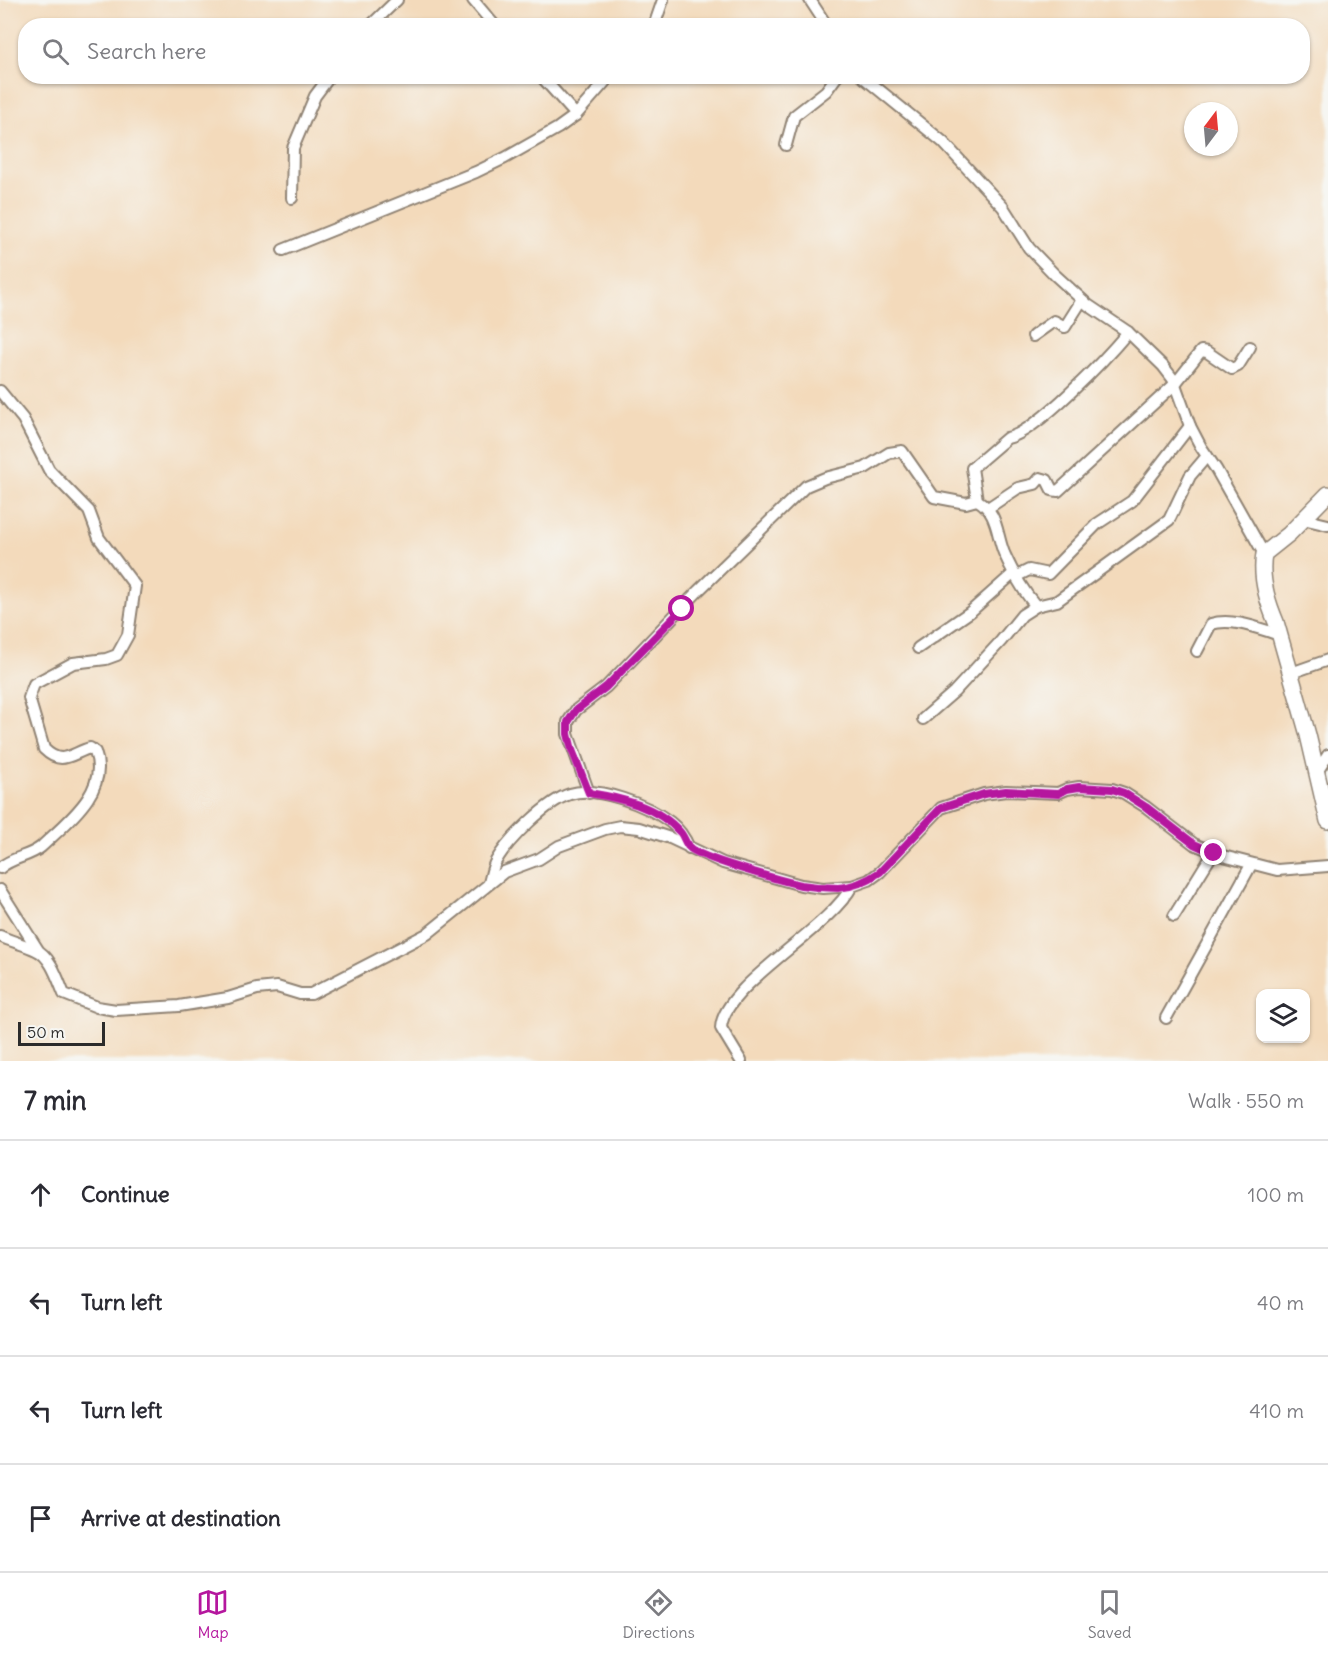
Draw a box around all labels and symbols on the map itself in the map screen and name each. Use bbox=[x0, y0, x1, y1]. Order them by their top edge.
north arrow bbox=[1184, 102, 1238, 156]
route start bbox=[668, 595, 694, 621]
route end bbox=[1200, 839, 1226, 865]
scale bar bbox=[18, 1019, 105, 1046]

